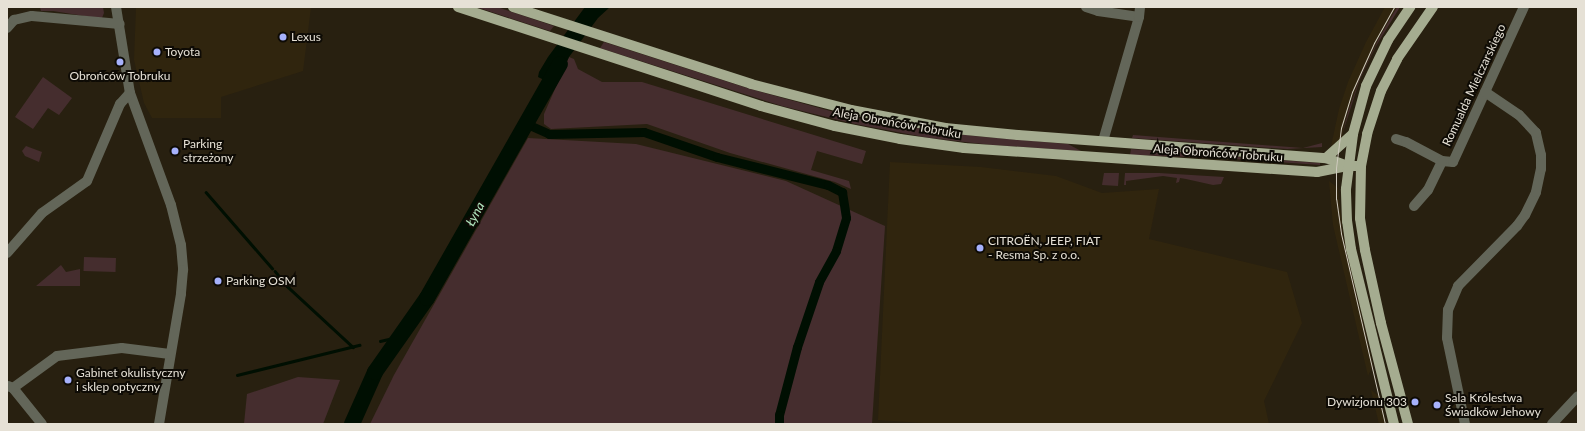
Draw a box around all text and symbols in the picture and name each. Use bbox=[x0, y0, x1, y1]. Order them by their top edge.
street label: Romualda Mielczarskiego bbox=[1439, 22, 1509, 148]
place label: Lexus bbox=[291, 30, 321, 44]
marker: Lexus bbox=[278, 32, 288, 42]
place label: Toyota bbox=[165, 45, 200, 59]
marker: Toyota bbox=[152, 47, 162, 57]
marker: Obrońców Tobruku bbox=[115, 57, 125, 67]
place label: Obrońców Tobruku bbox=[69, 69, 171, 83]
street label: Aleja Obrońców Tobruku bbox=[831, 105, 963, 141]
place label: Parking strzeżony bbox=[183, 137, 233, 165]
street label: Aleja Obrońców Tobruku bbox=[1152, 141, 1284, 165]
marker: Parking strzeżony bbox=[170, 146, 180, 156]
water label: Łyna bbox=[462, 199, 488, 229]
place label: CITROËN, JEEP, FIAT - Resma Sp. z o.o. bbox=[988, 234, 1101, 262]
marker: CITROËN, JEEP, FIAT - Resma Sp. z o.o. bbox=[975, 243, 985, 253]
place label: Parking OSM bbox=[226, 274, 296, 288]
marker: Parking OSM bbox=[213, 276, 223, 286]
place label: Gabinet okulistyczny i sklep optyczny bbox=[76, 366, 185, 394]
marker: Gabinet okulistyczny i sklep optyczny bbox=[63, 375, 73, 385]
place label: Sala Królestwa Świadków Jehowy bbox=[1445, 391, 1541, 419]
place label: Dywizjonu 303 bbox=[1327, 395, 1407, 409]
marker: Dywizjonu 303 bbox=[1410, 397, 1420, 407]
marker: Sala Królestwa Świadków Jehowy bbox=[1432, 400, 1442, 410]

